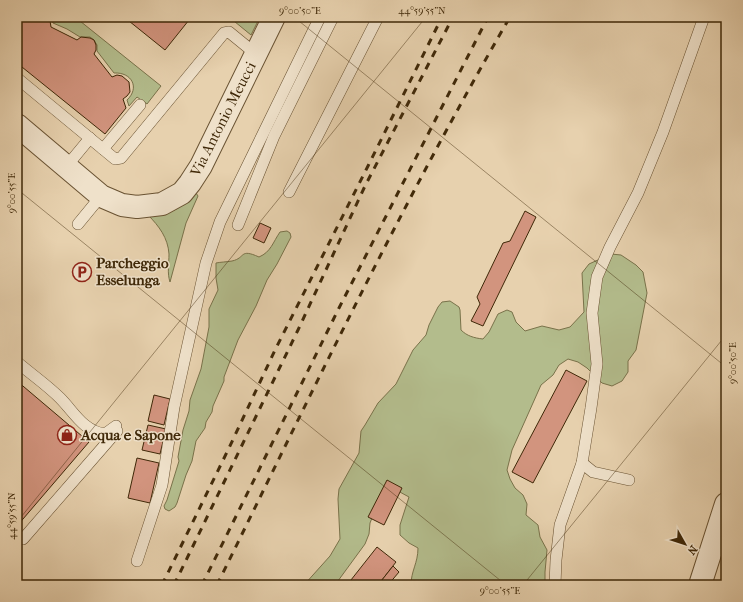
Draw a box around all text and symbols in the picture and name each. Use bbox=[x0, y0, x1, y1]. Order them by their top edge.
text: 9°00'50"E bbox=[279, 5, 321, 17]
text: 44°59'55"N bbox=[398, 5, 446, 17]
street label: Via Antonio Meucci bbox=[186, 58, 260, 180]
text: 9°00'55"E bbox=[6, 173, 18, 213]
place label: Parcheggio Esselunga bbox=[96, 254, 169, 289]
parking icon: Parcheggio Esselunga bbox=[71, 261, 93, 283]
text: 9°00'50"E bbox=[727, 342, 739, 384]
shop icon: Acqua e Sapone bbox=[56, 424, 78, 446]
place label: Acqua e Sapone bbox=[80, 426, 181, 444]
text: 44°59'55"N bbox=[6, 492, 18, 540]
north arrow bbox=[665, 524, 705, 564]
text: N bbox=[684, 543, 700, 558]
text: 9°00'55"E bbox=[480, 585, 520, 597]

